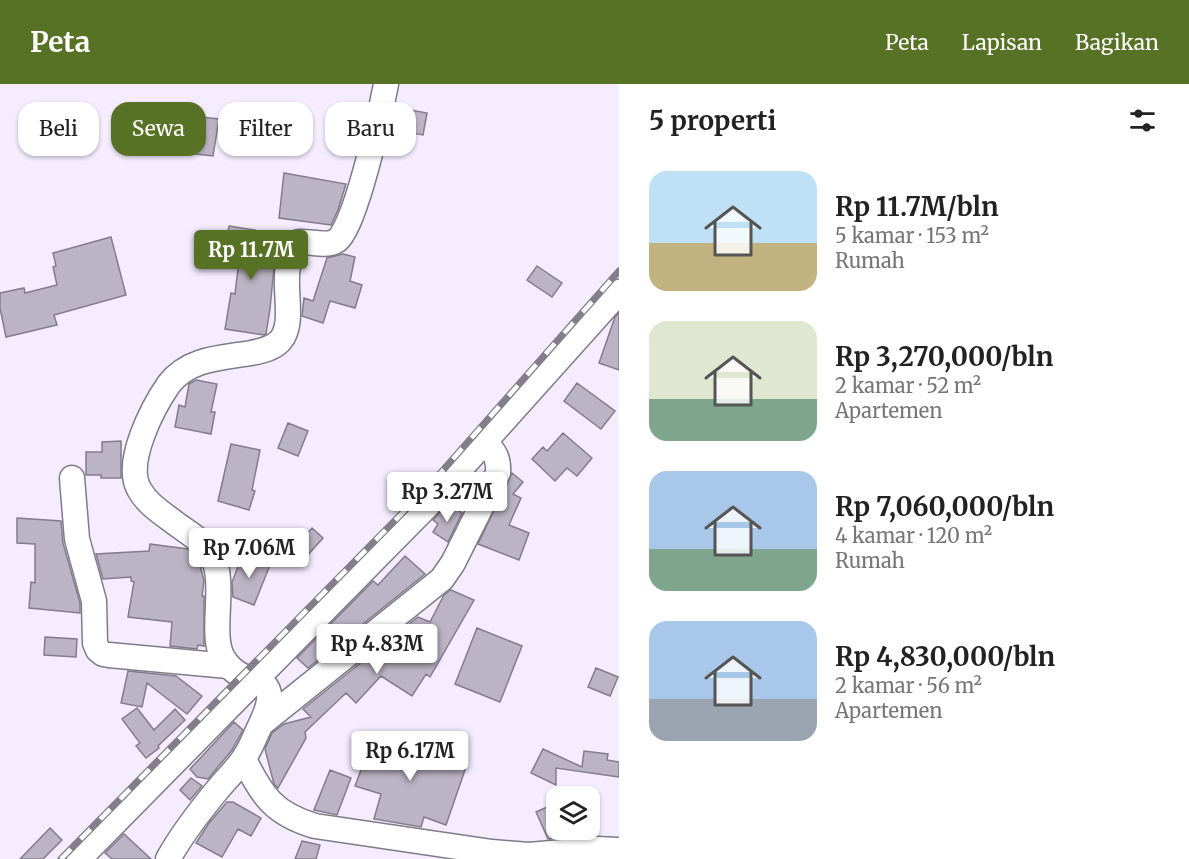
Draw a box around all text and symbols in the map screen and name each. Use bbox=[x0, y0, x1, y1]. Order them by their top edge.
text: Peta bbox=[30, 24, 90, 60]
text: Peta bbox=[885, 29, 929, 56]
text: Lapisan bbox=[962, 29, 1042, 56]
text: Bagikan bbox=[1075, 29, 1159, 56]
chip: Beli bbox=[18, 102, 99, 156]
chip: Sewa bbox=[111, 102, 206, 156]
chip: Filter bbox=[218, 102, 313, 156]
chip: Baru bbox=[325, 102, 416, 156]
text: 5 properti bbox=[649, 104, 777, 137]
icon: filters bbox=[1126, 104, 1159, 137]
text: Rp 11.7M/bln bbox=[835, 190, 999, 223]
icon: home bbox=[697, 195, 769, 267]
text: 5 kamar · 153 m² bbox=[835, 223, 989, 248]
pin: Rp 11.7M bbox=[189, 230, 313, 281]
text: Rp 11.7M bbox=[208, 237, 294, 262]
text: Rumah bbox=[835, 248, 905, 273]
text: Rp 3,270,000/bln bbox=[835, 340, 1053, 373]
icon: home bbox=[697, 345, 769, 417]
text: 2 kamar · 52 m² bbox=[835, 373, 981, 398]
text: Apartemen bbox=[835, 398, 942, 423]
pin: Rp 3.27M bbox=[385, 472, 509, 523]
text: Rp 3.27M bbox=[401, 479, 493, 504]
text: Rp 7,060,000/bln bbox=[835, 490, 1054, 523]
icon: home bbox=[697, 495, 769, 567]
text: 4 kamar · 120 m² bbox=[835, 523, 992, 548]
pin: Rp 7.06M bbox=[187, 528, 311, 579]
text: Rp 7.06M bbox=[203, 535, 295, 560]
text: Rumah bbox=[835, 548, 905, 573]
pin: Rp 4.83M bbox=[315, 624, 439, 675]
text: Rp 4.83M bbox=[330, 631, 424, 656]
text: Rp 4,830,000/bln bbox=[835, 640, 1055, 673]
icon: home bbox=[697, 645, 769, 717]
text: 2 kamar · 56 m² bbox=[835, 673, 982, 698]
text: Apartemen bbox=[835, 698, 942, 723]
pin: Rp 6.17M bbox=[348, 731, 472, 782]
text: Rp 6.17M bbox=[365, 738, 455, 763]
map controls bbox=[546, 786, 600, 840]
button: layers bbox=[546, 786, 600, 840]

